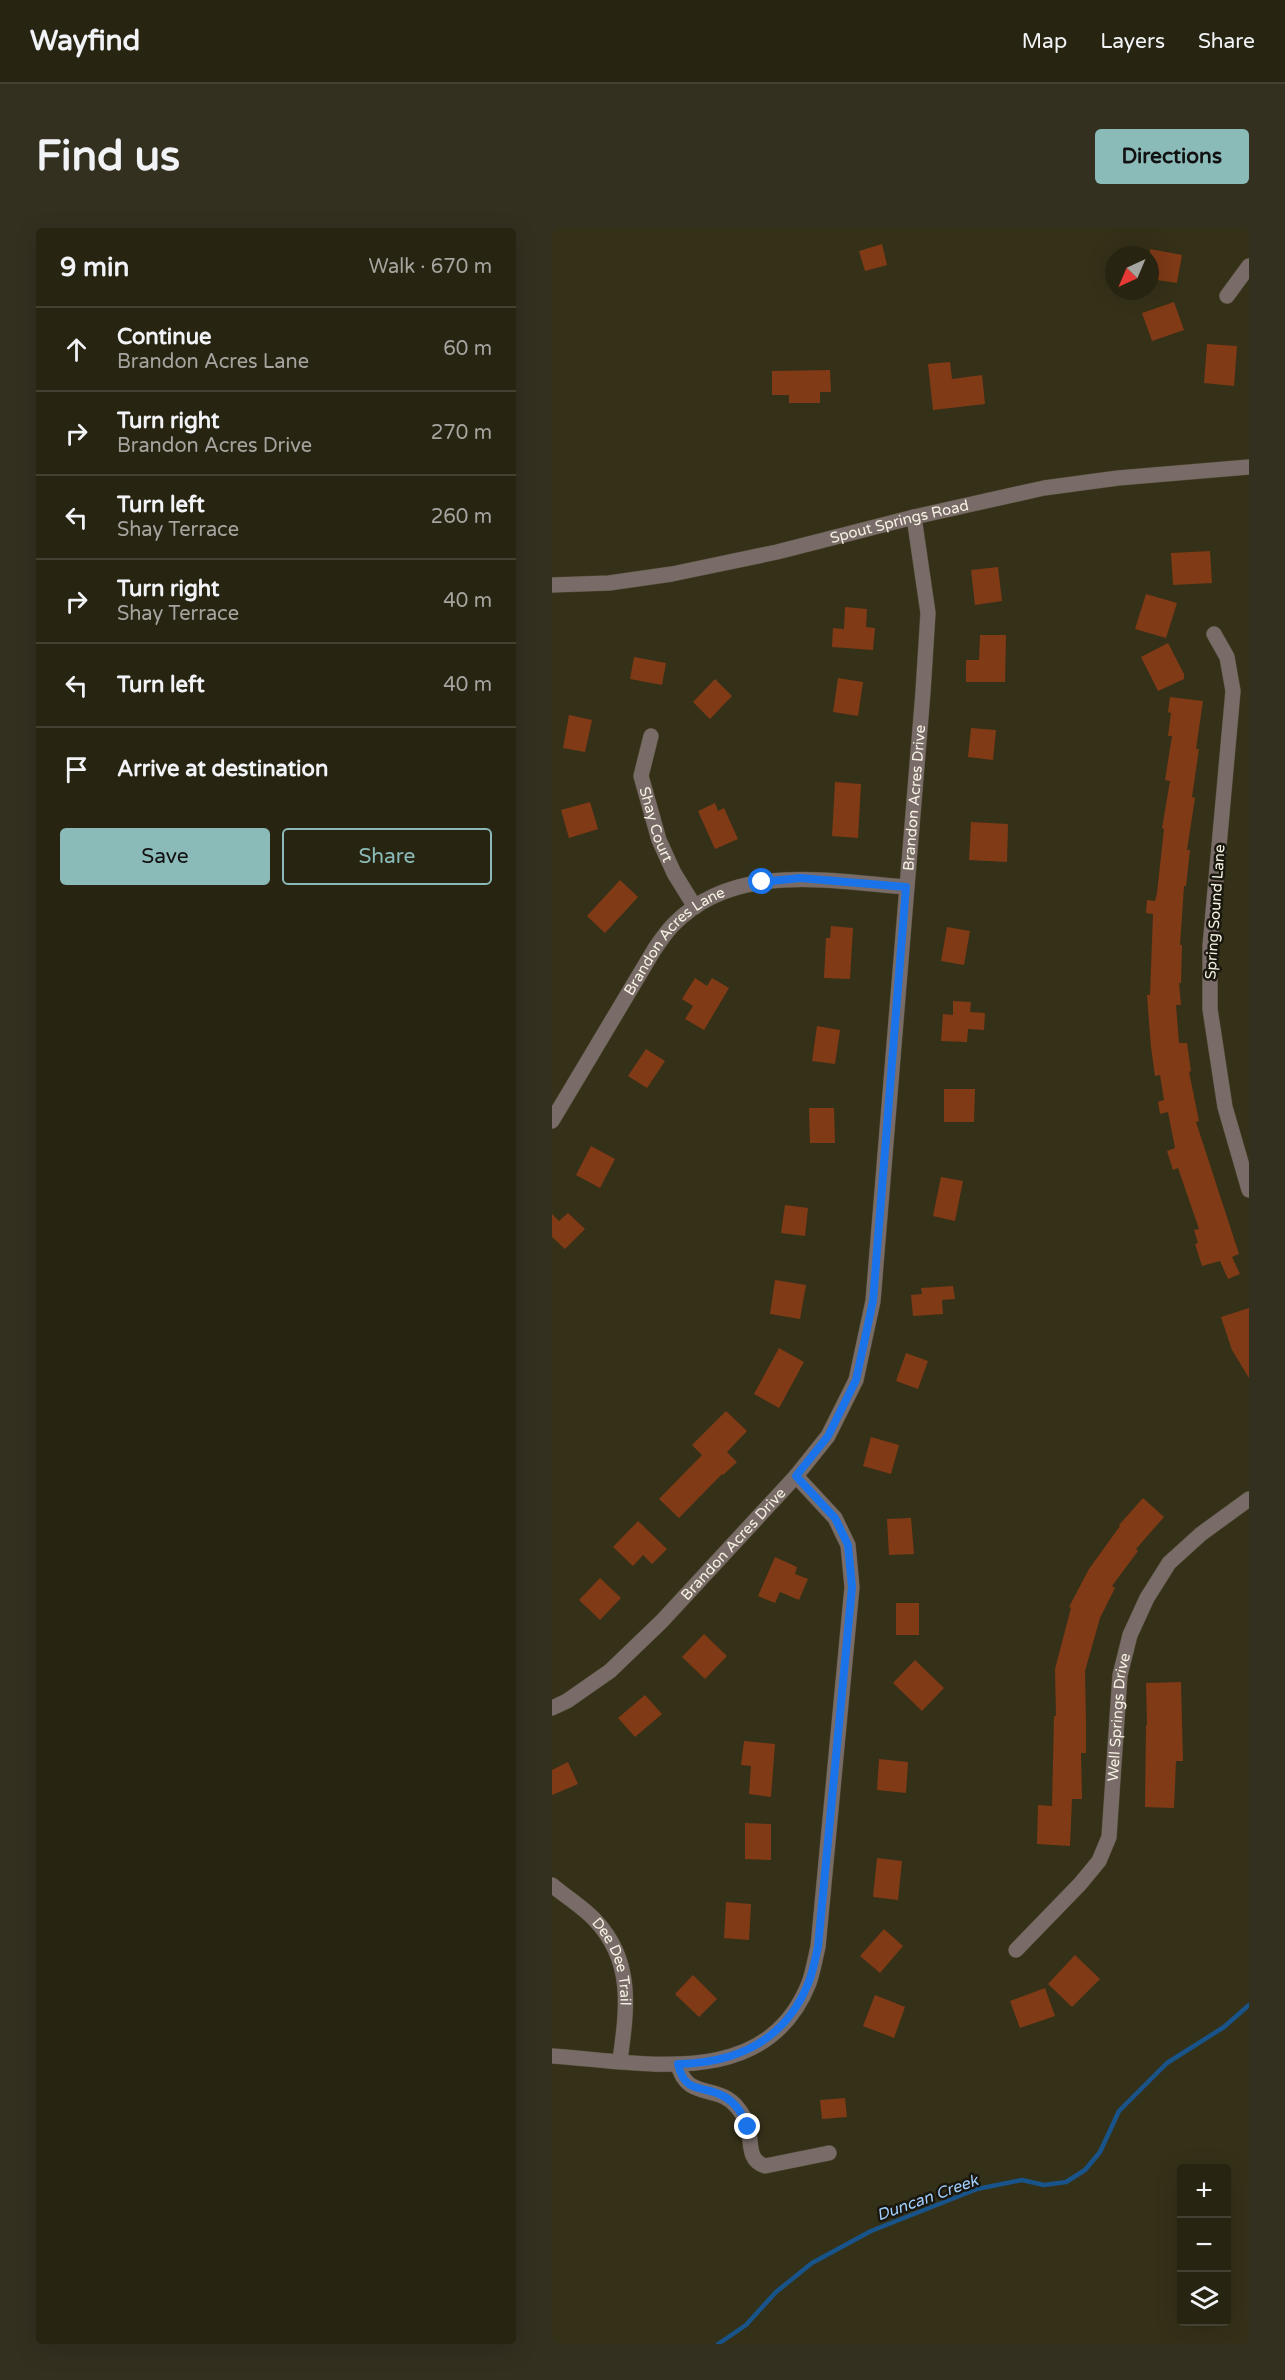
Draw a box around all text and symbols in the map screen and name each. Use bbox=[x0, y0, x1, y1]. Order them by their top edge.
text: Wayfind bbox=[30, 24, 140, 58]
text: Map bbox=[1022, 29, 1067, 54]
text: Layers bbox=[1100, 29, 1165, 54]
text: Share bbox=[1198, 29, 1255, 54]
button: Directions bbox=[1095, 129, 1249, 184]
text: Find us bbox=[36, 131, 180, 182]
north arrow bbox=[1105, 246, 1159, 300]
text: 9 min bbox=[60, 252, 129, 283]
text: Walk · 670 m bbox=[369, 255, 492, 279]
text: Continue bbox=[117, 324, 212, 350]
icon: ahead bbox=[60, 333, 93, 366]
text: 60 m bbox=[443, 337, 492, 361]
text: Brandon Acres Lane bbox=[117, 350, 309, 374]
text: Turn right bbox=[117, 408, 219, 434]
icon: right bbox=[60, 417, 93, 450]
text: 270 m bbox=[431, 421, 492, 445]
text: Brandon Acres Drive bbox=[117, 434, 312, 458]
text: Turn left bbox=[117, 492, 205, 518]
street label: Spout Springs Road bbox=[828, 496, 970, 547]
icon: left bbox=[60, 501, 93, 534]
text: 260 m bbox=[431, 505, 492, 529]
text: Shay Terrace bbox=[117, 518, 239, 542]
text: Turn right bbox=[117, 576, 219, 602]
icon: right bbox=[60, 585, 93, 618]
text: 40 m bbox=[443, 589, 492, 613]
text: Shay Terrace bbox=[117, 602, 239, 626]
icon: left bbox=[60, 669, 93, 702]
text: Turn left bbox=[117, 672, 205, 698]
text: 40 m bbox=[443, 673, 492, 697]
street label: Brandon Acres Drive bbox=[899, 724, 929, 872]
icon: arrive bbox=[60, 753, 93, 786]
text: Arrive at destination bbox=[117, 756, 328, 782]
street label: Shay Court bbox=[635, 785, 677, 865]
button: Save bbox=[60, 828, 270, 885]
button: Share bbox=[282, 828, 492, 885]
street label: Spring Sound Lane bbox=[1201, 844, 1229, 980]
route start bbox=[748, 868, 774, 894]
street label: Brandon Acres Lane bbox=[620, 883, 727, 999]
street label: Brandon Acres Drive bbox=[677, 1484, 789, 1604]
street label: Well Springs Drive bbox=[1104, 1651, 1134, 1782]
street label: Dee Dee Trail bbox=[588, 1914, 634, 2006]
route end bbox=[734, 2113, 760, 2139]
map controls bbox=[1177, 2164, 1231, 2326]
button: + bbox=[1177, 2164, 1231, 2218]
water label: Duncan Creek bbox=[874, 2170, 982, 2226]
button: − bbox=[1177, 2218, 1231, 2272]
button: layers bbox=[1177, 2272, 1231, 2326]

